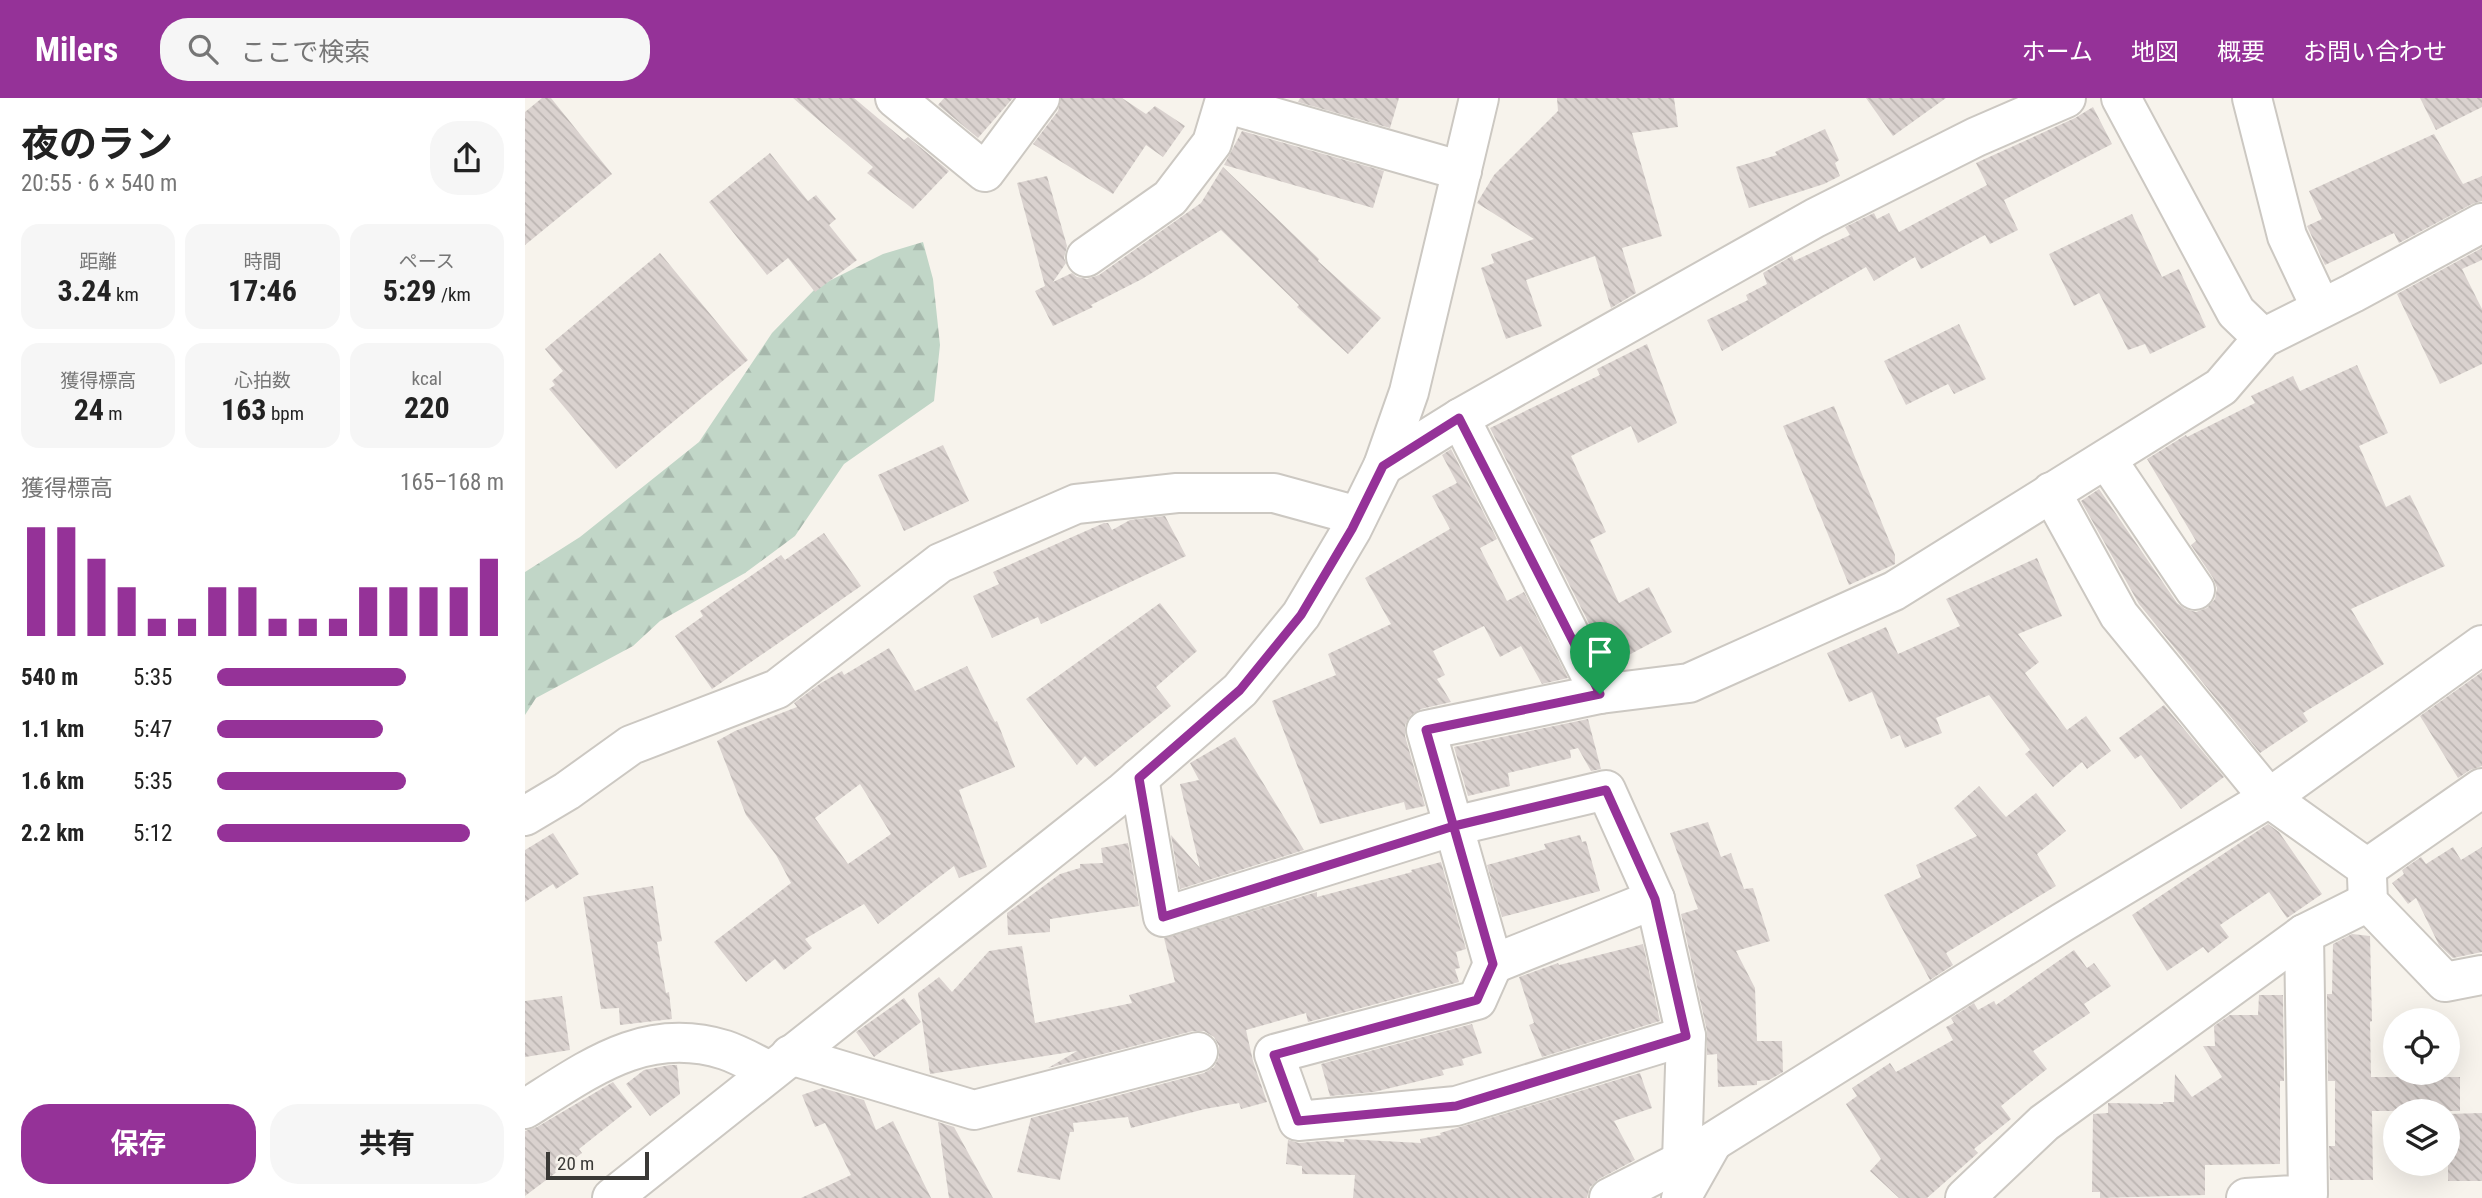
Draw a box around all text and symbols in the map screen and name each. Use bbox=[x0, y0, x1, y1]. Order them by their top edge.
search box bbox=[160, 18, 650, 81]
text: Milers bbox=[35, 30, 118, 69]
icon: search bbox=[184, 30, 222, 68]
text: ここで検索 bbox=[240, 37, 370, 67]
text: ホーム bbox=[2022, 38, 2093, 66]
text: 地図 bbox=[2131, 38, 2179, 66]
text: 概要 bbox=[2217, 38, 2265, 66]
text: お問い合わせ bbox=[2303, 38, 2447, 66]
button: share bbox=[430, 121, 504, 195]
text: 夜のラン bbox=[21, 122, 173, 166]
text: 20:55 · 6 × 540 m bbox=[21, 170, 177, 197]
text: 距離 bbox=[79, 250, 117, 273]
text: 時間 bbox=[243, 250, 282, 273]
text: ペース bbox=[399, 250, 455, 273]
text: 3.24 bbox=[57, 273, 112, 308]
text: 17:46 bbox=[228, 273, 297, 308]
text: 5:29 bbox=[383, 273, 437, 308]
text: km bbox=[112, 283, 139, 306]
text: /km bbox=[437, 283, 471, 306]
text: kcal bbox=[412, 367, 442, 390]
text: 獲得標高 bbox=[60, 369, 136, 392]
text: 心拍数 bbox=[234, 369, 291, 392]
text: 220 bbox=[404, 390, 450, 425]
text: 24 bbox=[74, 392, 104, 427]
text: 163 bbox=[221, 392, 267, 427]
text: m bbox=[104, 402, 123, 425]
text: bpm bbox=[267, 402, 304, 425]
text: 165–168 m bbox=[400, 469, 504, 496]
text: 獲得標高 bbox=[21, 475, 113, 502]
pin bbox=[1570, 622, 1630, 694]
icon: arrive bbox=[1581, 633, 1619, 671]
text: 540 m bbox=[21, 664, 78, 691]
text: 5:35 bbox=[133, 664, 172, 691]
text: 1.1 km bbox=[21, 716, 84, 743]
text: 5:47 bbox=[133, 716, 172, 743]
text: 1.6 km bbox=[21, 768, 84, 795]
text: 5:35 bbox=[133, 768, 172, 795]
text: 2.2 km bbox=[21, 820, 84, 847]
text: 5:12 bbox=[133, 820, 172, 847]
map controls bbox=[2383, 1008, 2460, 1176]
button: locate bbox=[2383, 1008, 2460, 1085]
button: layers bbox=[2383, 1099, 2460, 1176]
button: 保存 bbox=[21, 1104, 256, 1184]
button: 共有 bbox=[270, 1104, 504, 1184]
scale bar bbox=[546, 1149, 649, 1181]
text: 20 m bbox=[557, 1152, 594, 1175]

